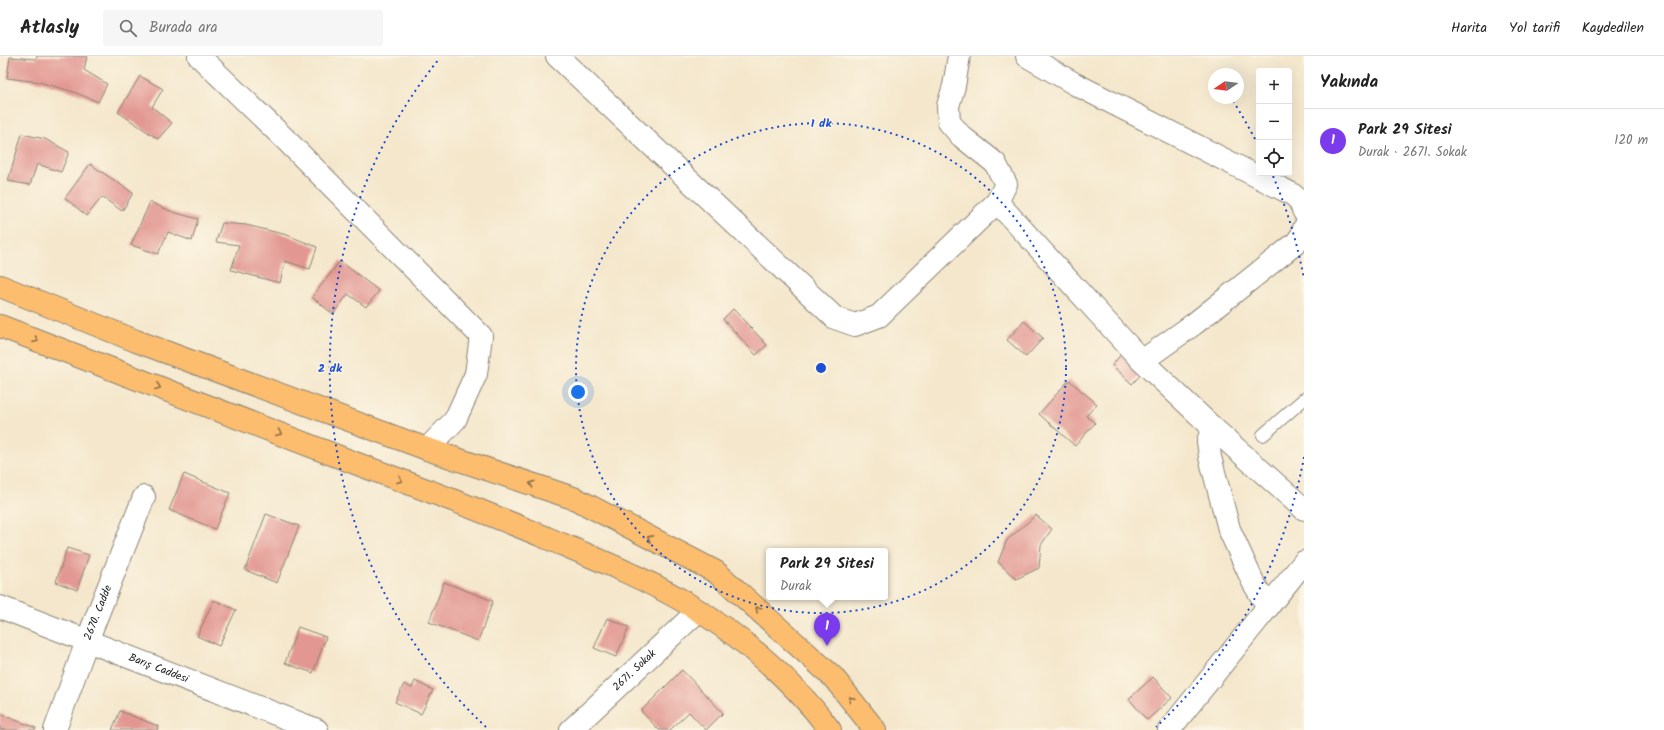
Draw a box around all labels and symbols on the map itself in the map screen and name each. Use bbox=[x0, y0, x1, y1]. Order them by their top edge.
north arrow bbox=[1208, 68, 1244, 104]
text: 1 dk bbox=[811, 114, 832, 133]
one-way arrow bbox=[33, 336, 40, 344]
text: 2 dk bbox=[318, 359, 343, 378]
centre of rings bbox=[814, 361, 828, 375]
one-way arrow bbox=[154, 382, 161, 390]
your location bbox=[568, 382, 588, 402]
one-way arrow bbox=[276, 429, 283, 437]
one-way arrow bbox=[397, 476, 404, 484]
one-way arrow bbox=[529, 480, 536, 489]
one-way arrow bbox=[647, 535, 654, 542]
street label: 2670. Cadde bbox=[79, 582, 117, 643]
one-way arrow bbox=[755, 607, 762, 614]
pin: 1 bbox=[814, 613, 840, 646]
street label: 2671. Sokak bbox=[608, 645, 661, 696]
street label: Barış Caddesi bbox=[126, 649, 191, 688]
one-way arrow bbox=[848, 697, 855, 704]

